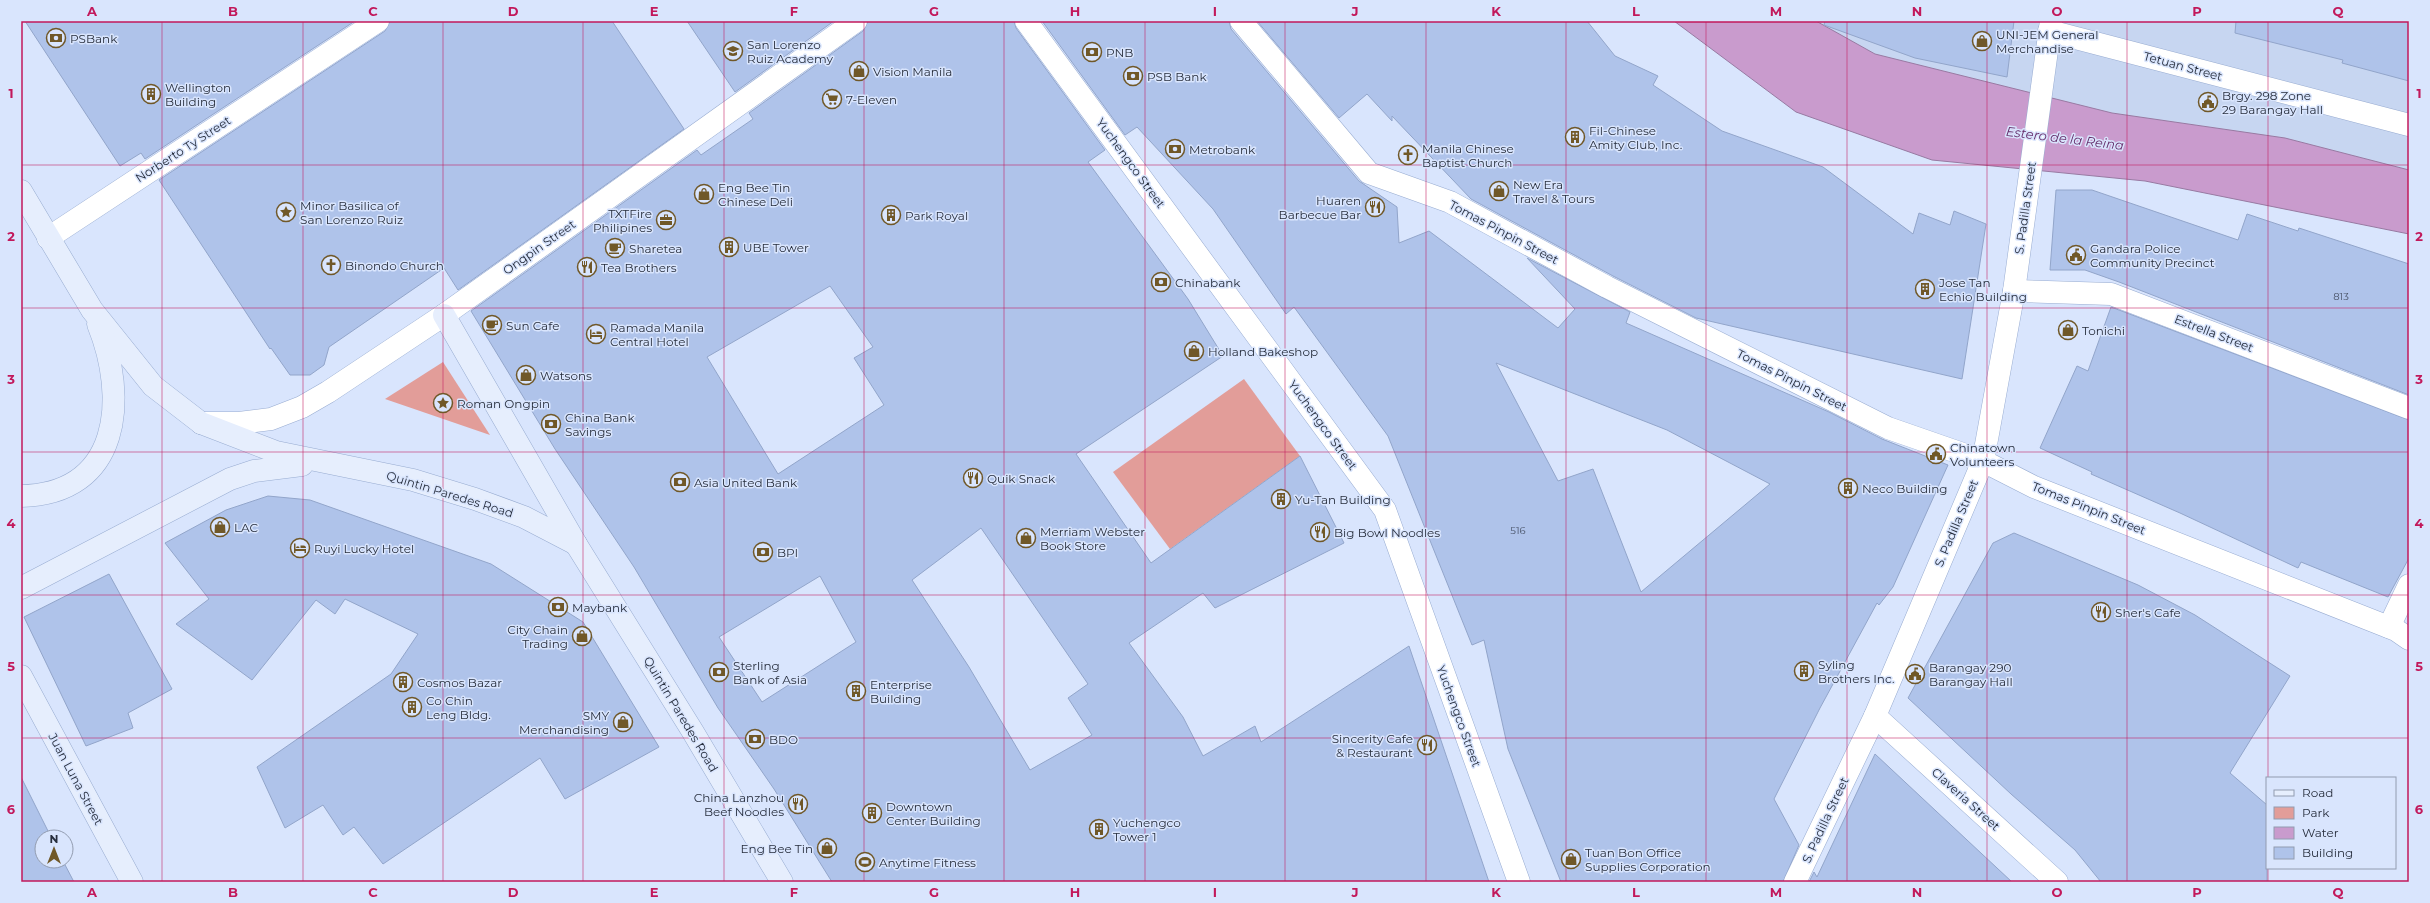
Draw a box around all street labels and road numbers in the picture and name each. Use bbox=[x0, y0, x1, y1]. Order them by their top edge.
street label: Tetuan Street bbox=[2142, 48, 2224, 84]
street label: Norberto Ty Street bbox=[133, 113, 234, 185]
street label: Yuchengco Street bbox=[1093, 115, 1169, 211]
street label: S. Padilla Street bbox=[2011, 161, 2039, 255]
street label: Tomas Pinpin Street bbox=[1447, 197, 1561, 267]
street label: Ongpin Street bbox=[500, 216, 578, 278]
street label: Estrella Street bbox=[2172, 311, 2256, 355]
street label: Tomas Pinpin Street bbox=[1735, 346, 1850, 414]
street label: Yuchengco Street bbox=[1285, 377, 1361, 473]
street label: Quintin Paredes Road bbox=[385, 468, 515, 520]
street label: S. Padilla Street bbox=[1931, 477, 1981, 569]
street label: Tomas Pinpin Street bbox=[2030, 478, 2148, 538]
street label: Quintin Paredes Road bbox=[641, 654, 721, 774]
street label: Yuchengco Street bbox=[1434, 663, 1484, 769]
street label: Juan Luna Street bbox=[45, 730, 107, 828]
street label: Claveria Street bbox=[1929, 764, 2003, 834]
street label: S. Padilla Street bbox=[1799, 775, 1852, 865]

